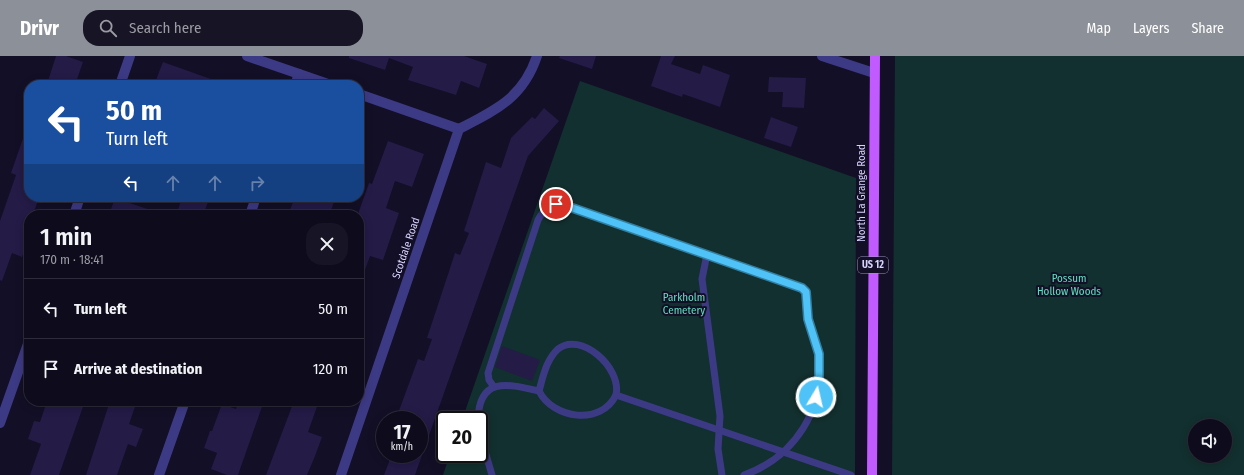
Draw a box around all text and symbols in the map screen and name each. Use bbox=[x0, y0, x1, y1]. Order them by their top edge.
search box bbox=[83, 10, 363, 46]
text: Drivr bbox=[20, 17, 59, 40]
icon: search bbox=[97, 17, 119, 39]
text: Search here bbox=[129, 19, 201, 37]
text: Map bbox=[1087, 20, 1111, 37]
text: Layers bbox=[1133, 20, 1169, 37]
text: Share bbox=[1191, 20, 1224, 37]
text: 50 m bbox=[106, 94, 162, 127]
icon: left bbox=[40, 96, 92, 148]
text: Turn left bbox=[106, 128, 168, 150]
street label: North La Grange Road bbox=[855, 144, 868, 242]
icon: left bbox=[120, 172, 142, 194]
icon: ahead bbox=[162, 172, 184, 194]
icon: ahead bbox=[204, 172, 226, 194]
icon: right bbox=[246, 172, 268, 194]
pin bbox=[539, 187, 573, 221]
icon: arrive bbox=[545, 193, 567, 215]
street label: Scotdale Road bbox=[389, 216, 423, 280]
text: 1 min bbox=[40, 223, 92, 251]
button: close bbox=[306, 223, 348, 265]
text: 170 m · 18:41 bbox=[40, 252, 104, 267]
road number: US 12 bbox=[858, 257, 888, 273]
park label: Possum Hollow Woods bbox=[1037, 272, 1101, 298]
park label: Parkholm Cemetery bbox=[663, 291, 705, 317]
icon: left bbox=[40, 298, 62, 320]
text: Turn left bbox=[74, 300, 127, 318]
text: 50 m bbox=[318, 300, 348, 318]
icon: arrive bbox=[40, 358, 62, 380]
text: Arrive at destination bbox=[74, 360, 202, 378]
text: 120 m bbox=[313, 360, 348, 378]
position arrow bbox=[795, 376, 837, 418]
speed limit sign: 20 bbox=[436, 411, 488, 463]
map controls bbox=[1188, 419, 1232, 463]
button: sound bbox=[1188, 419, 1232, 463]
text: 17 bbox=[394, 420, 410, 444]
text: km/h bbox=[391, 441, 413, 453]

